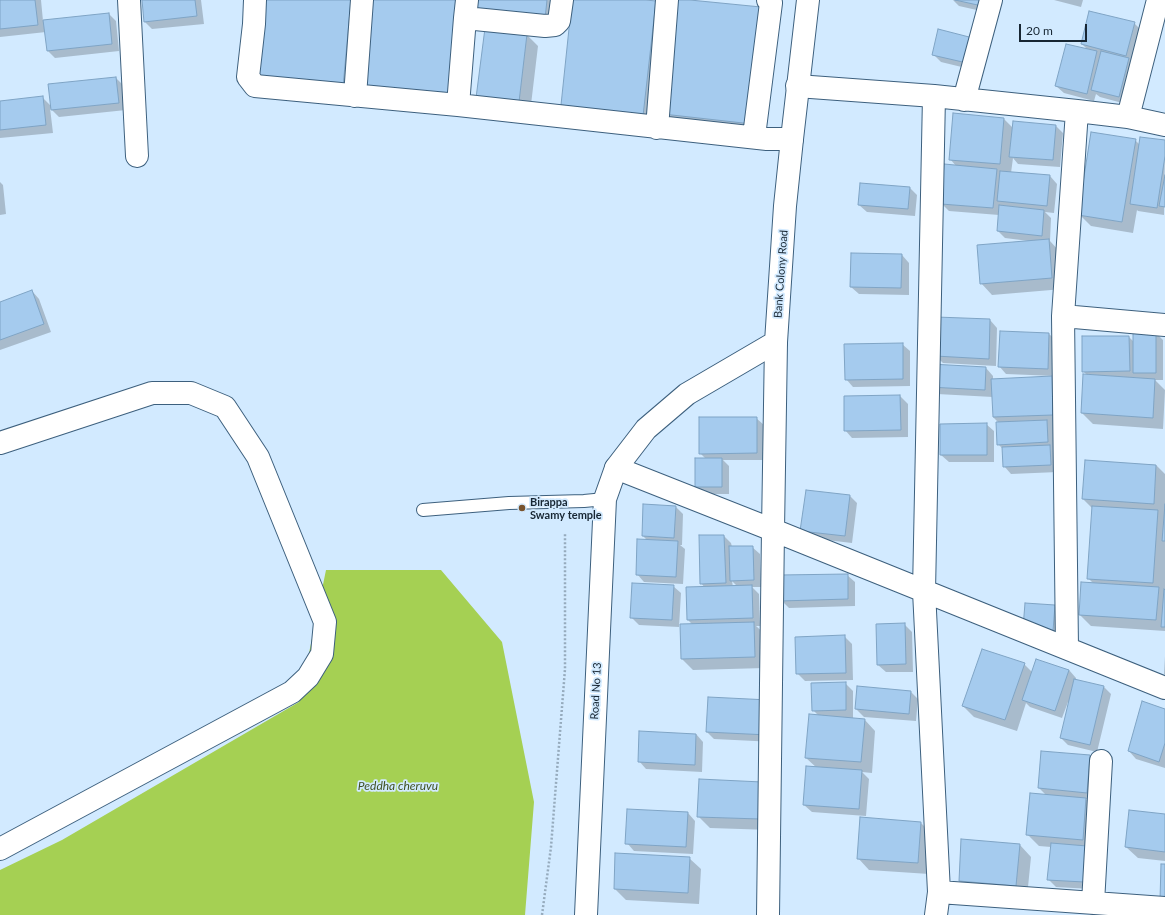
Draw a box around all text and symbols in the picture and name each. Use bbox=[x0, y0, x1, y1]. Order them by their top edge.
scale bar bbox=[1021, 16, 1089, 42]
text: 20 m bbox=[1026, 23, 1053, 38]
street label: Bank Colony Road bbox=[771, 230, 791, 318]
place label: Birappa Swamy temple bbox=[530, 495, 602, 521]
marker: Birappa Swamy temple bbox=[517, 503, 527, 513]
street label: Road No 13 bbox=[588, 662, 604, 720]
water label: Peddha cheruvu bbox=[358, 779, 438, 793]

